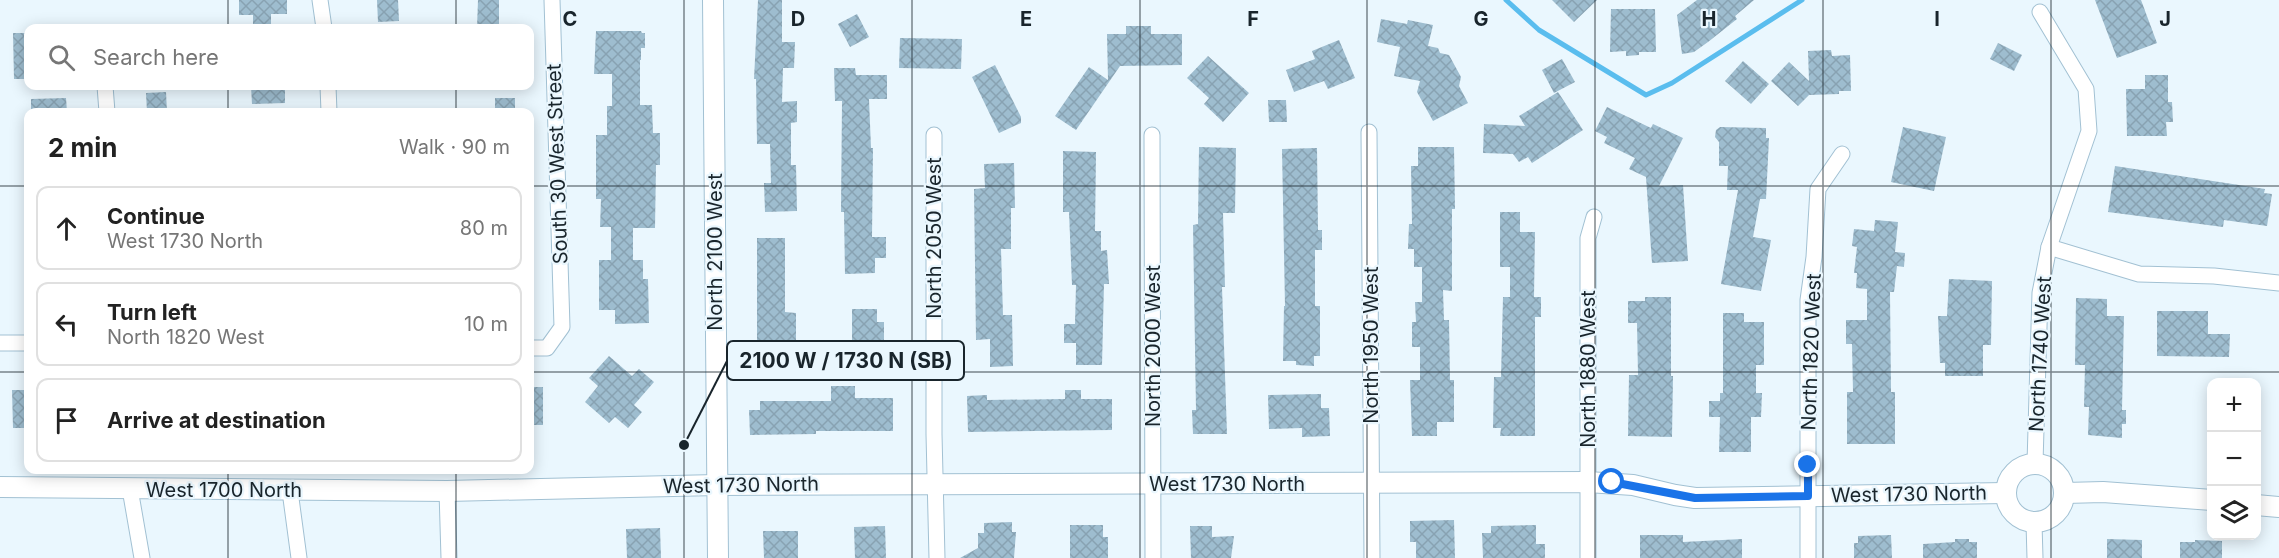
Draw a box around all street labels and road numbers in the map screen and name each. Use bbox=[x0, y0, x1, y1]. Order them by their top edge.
street label: South 30 West Street bbox=[541, 63, 572, 265]
street label: North 2050 West bbox=[922, 157, 946, 319]
street label: North 2100 West bbox=[703, 173, 727, 331]
street label: North 2000 West bbox=[1141, 265, 1165, 427]
street label: North 1950 West bbox=[1359, 266, 1383, 424]
street label: North 1820 West bbox=[1796, 273, 1826, 431]
street label: North 1740 West bbox=[2024, 275, 2056, 432]
street label: North 1880 West bbox=[1576, 290, 1600, 448]
street label: West 1730 North bbox=[663, 472, 819, 498]
street label: West 1730 North bbox=[1149, 472, 1305, 496]
street label: West 1700 North bbox=[146, 478, 302, 502]
street label: West 1730 North bbox=[1831, 481, 1987, 507]

